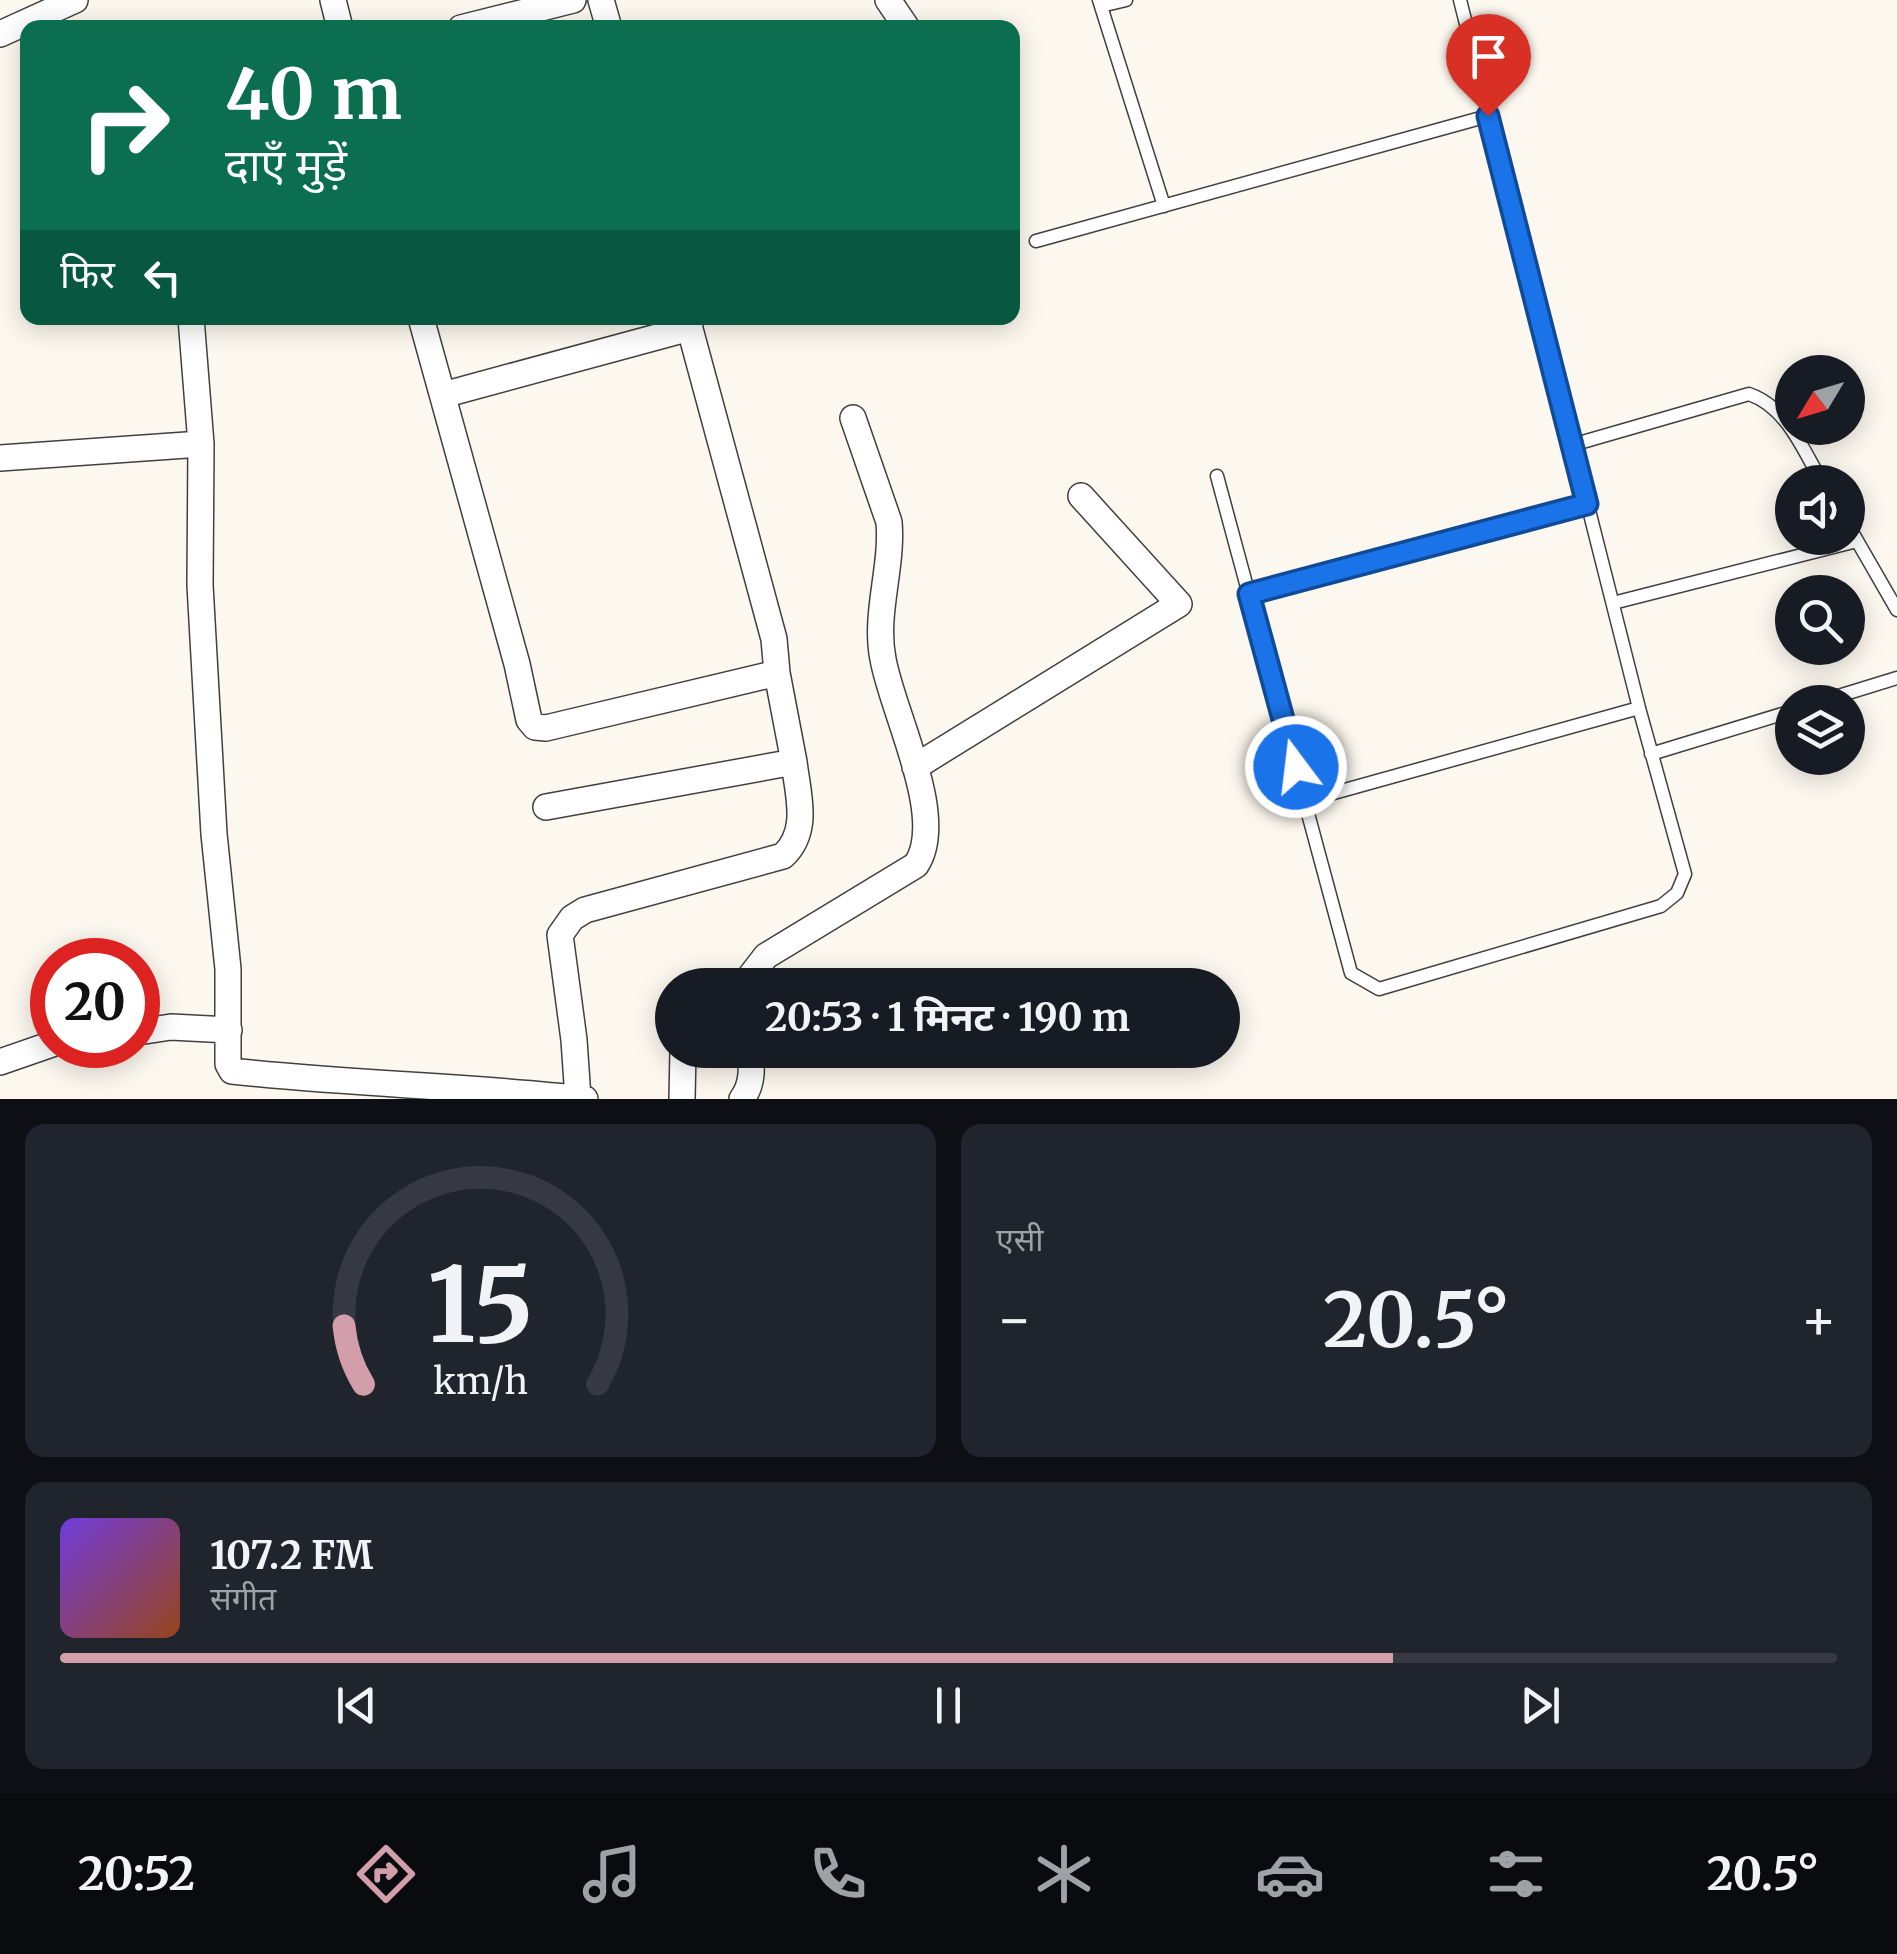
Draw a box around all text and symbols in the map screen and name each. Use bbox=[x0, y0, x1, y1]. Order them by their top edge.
pin bbox=[1446, 14, 1531, 117]
icon: arrive bbox=[1461, 29, 1516, 84]
text: 40 m bbox=[225, 50, 402, 138]
icon: right bbox=[60, 60, 190, 190]
text: दाएँ मुड़ें bbox=[225, 137, 347, 193]
icon: left bbox=[135, 250, 190, 305]
text: फिर bbox=[60, 251, 115, 298]
north arrow bbox=[1775, 355, 1865, 445]
map controls bbox=[1775, 355, 1865, 775]
button: sound bbox=[1775, 465, 1865, 555]
button: search bbox=[1775, 575, 1865, 665]
button: layers bbox=[1775, 685, 1865, 775]
position arrow bbox=[1244, 715, 1348, 819]
speed limit sign: 20 bbox=[30, 938, 160, 1068]
text: 20:53 · 1 मिनट · 190 m bbox=[765, 994, 1130, 1041]
text: एसी bbox=[996, 1220, 1044, 1260]
text: 15 bbox=[427, 1240, 534, 1370]
text: 20.5° bbox=[1323, 1273, 1510, 1367]
text: − bbox=[996, 1285, 1033, 1354]
text: + bbox=[1800, 1285, 1837, 1354]
text: km/h bbox=[433, 1359, 528, 1404]
text: 107.2 FM bbox=[210, 1532, 373, 1579]
text: संगीत bbox=[210, 1579, 276, 1619]
icon: previous bbox=[329, 1678, 384, 1733]
icon: pause bbox=[921, 1678, 976, 1733]
icon: next bbox=[1513, 1678, 1568, 1733]
icon: directions bbox=[351, 1839, 421, 1909]
icon: music bbox=[577, 1839, 647, 1909]
icon: phone bbox=[803, 1839, 873, 1909]
icon: climate bbox=[1029, 1839, 1099, 1909]
icon: car bbox=[1255, 1839, 1325, 1909]
icon: filters bbox=[1481, 1839, 1551, 1909]
text: 20:52 bbox=[78, 1846, 195, 1902]
text: 20.5° bbox=[1707, 1846, 1819, 1902]

